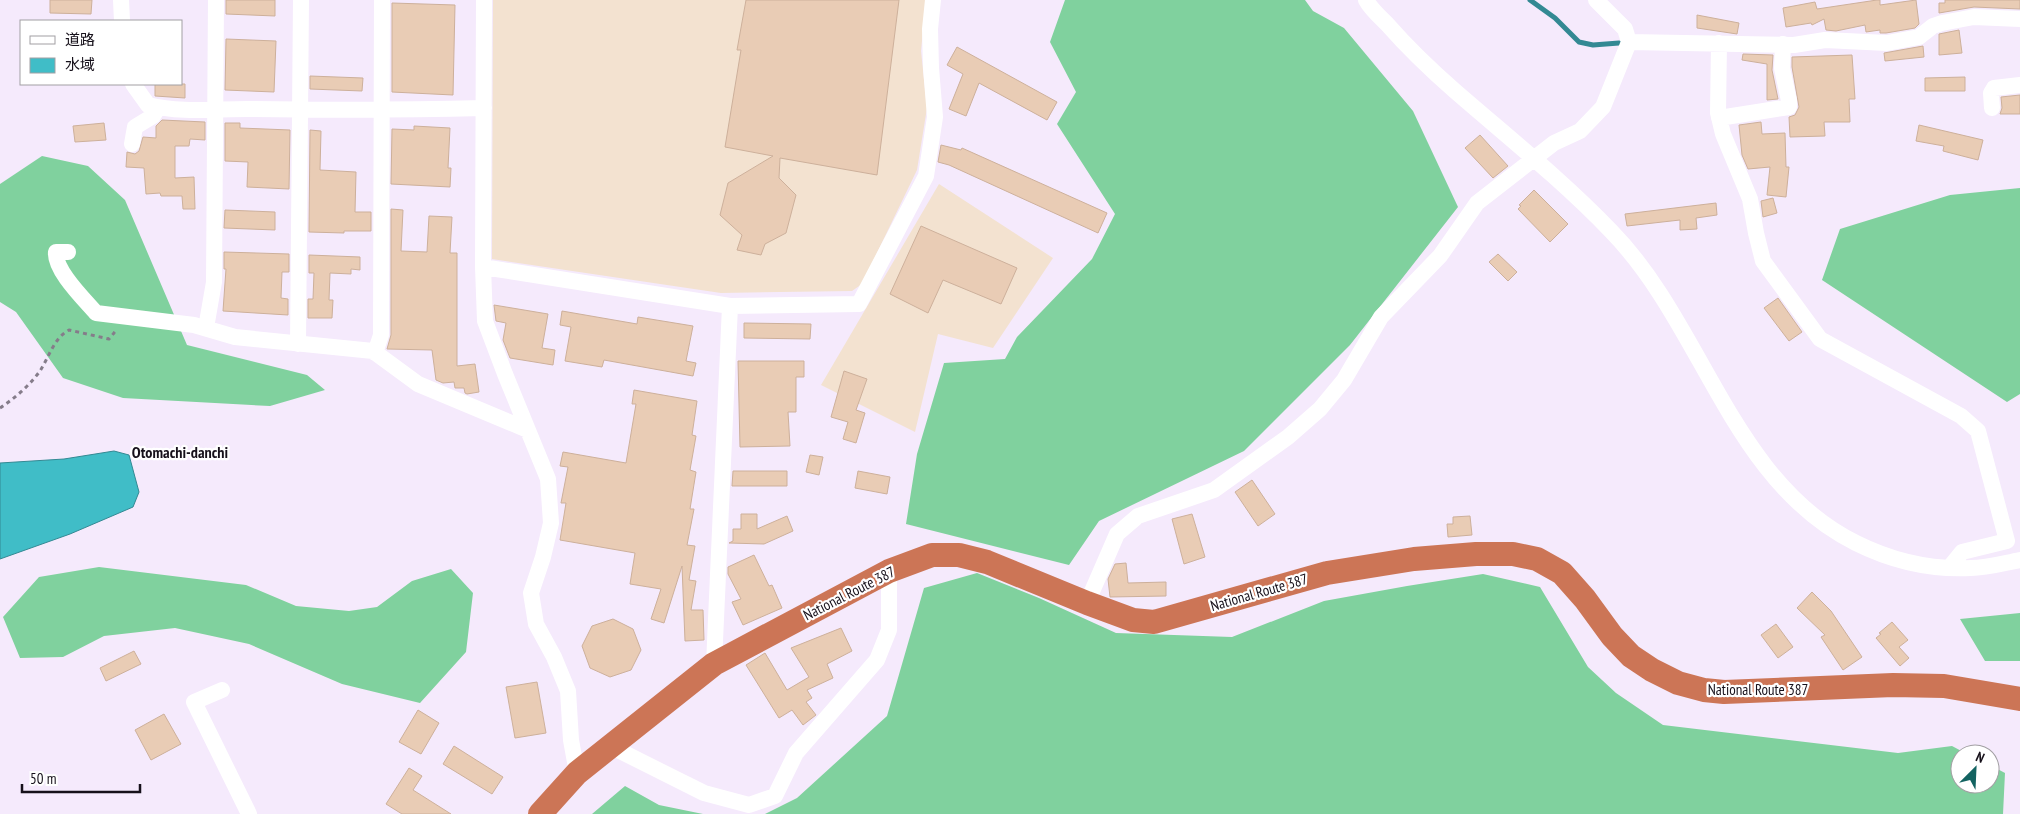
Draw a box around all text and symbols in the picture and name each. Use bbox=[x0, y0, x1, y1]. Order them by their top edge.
legend bbox=[20, 20, 182, 85]
text: 道路 bbox=[65, 30, 95, 49]
text: 水域 bbox=[65, 55, 95, 74]
district label: Otomachi-danchi bbox=[132, 442, 229, 462]
street label: National Route 387 bbox=[800, 562, 898, 624]
street label: National Route 387 bbox=[1208, 569, 1310, 615]
street label: National Route 387 bbox=[1708, 680, 1808, 699]
north arrow bbox=[1950, 744, 2000, 794]
text: N bbox=[1973, 747, 1987, 767]
scale bar bbox=[22, 762, 140, 794]
text: 50 m bbox=[30, 769, 56, 788]

